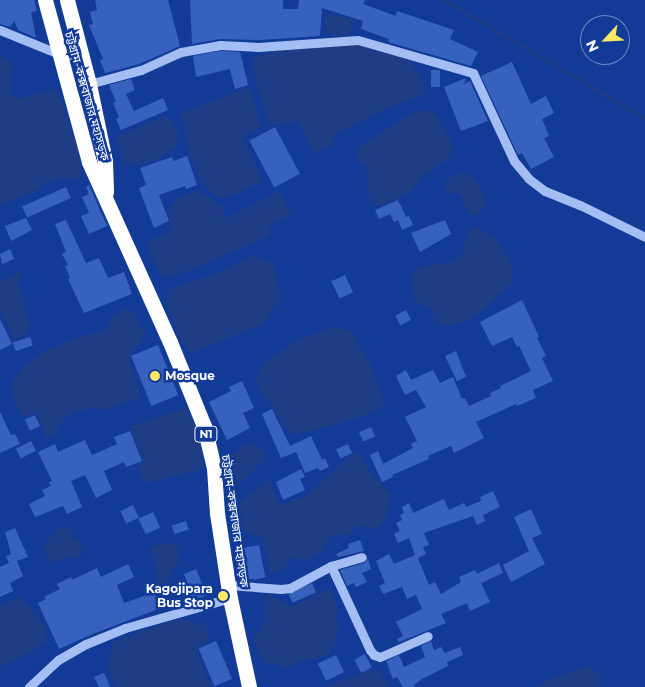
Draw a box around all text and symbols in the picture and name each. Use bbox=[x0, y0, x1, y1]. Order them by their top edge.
north arrow bbox=[580, 15, 630, 65]
street label: চট্টগ্রাম-কক্সবাজার মহাসড়ক bbox=[62, 30, 112, 162]
text: N bbox=[582, 37, 603, 55]
place label: Mosque bbox=[165, 369, 215, 383]
marker: Mosque bbox=[149, 370, 161, 382]
road number: N1 bbox=[194, 426, 218, 442]
street label: চট্টগ্রাম-কক্সবাজার মহাসড়ক bbox=[219, 454, 251, 588]
place label: Kagojipara Bus Stop bbox=[146, 582, 213, 610]
marker: Kagojipara Bus Stop bbox=[217, 590, 229, 602]

